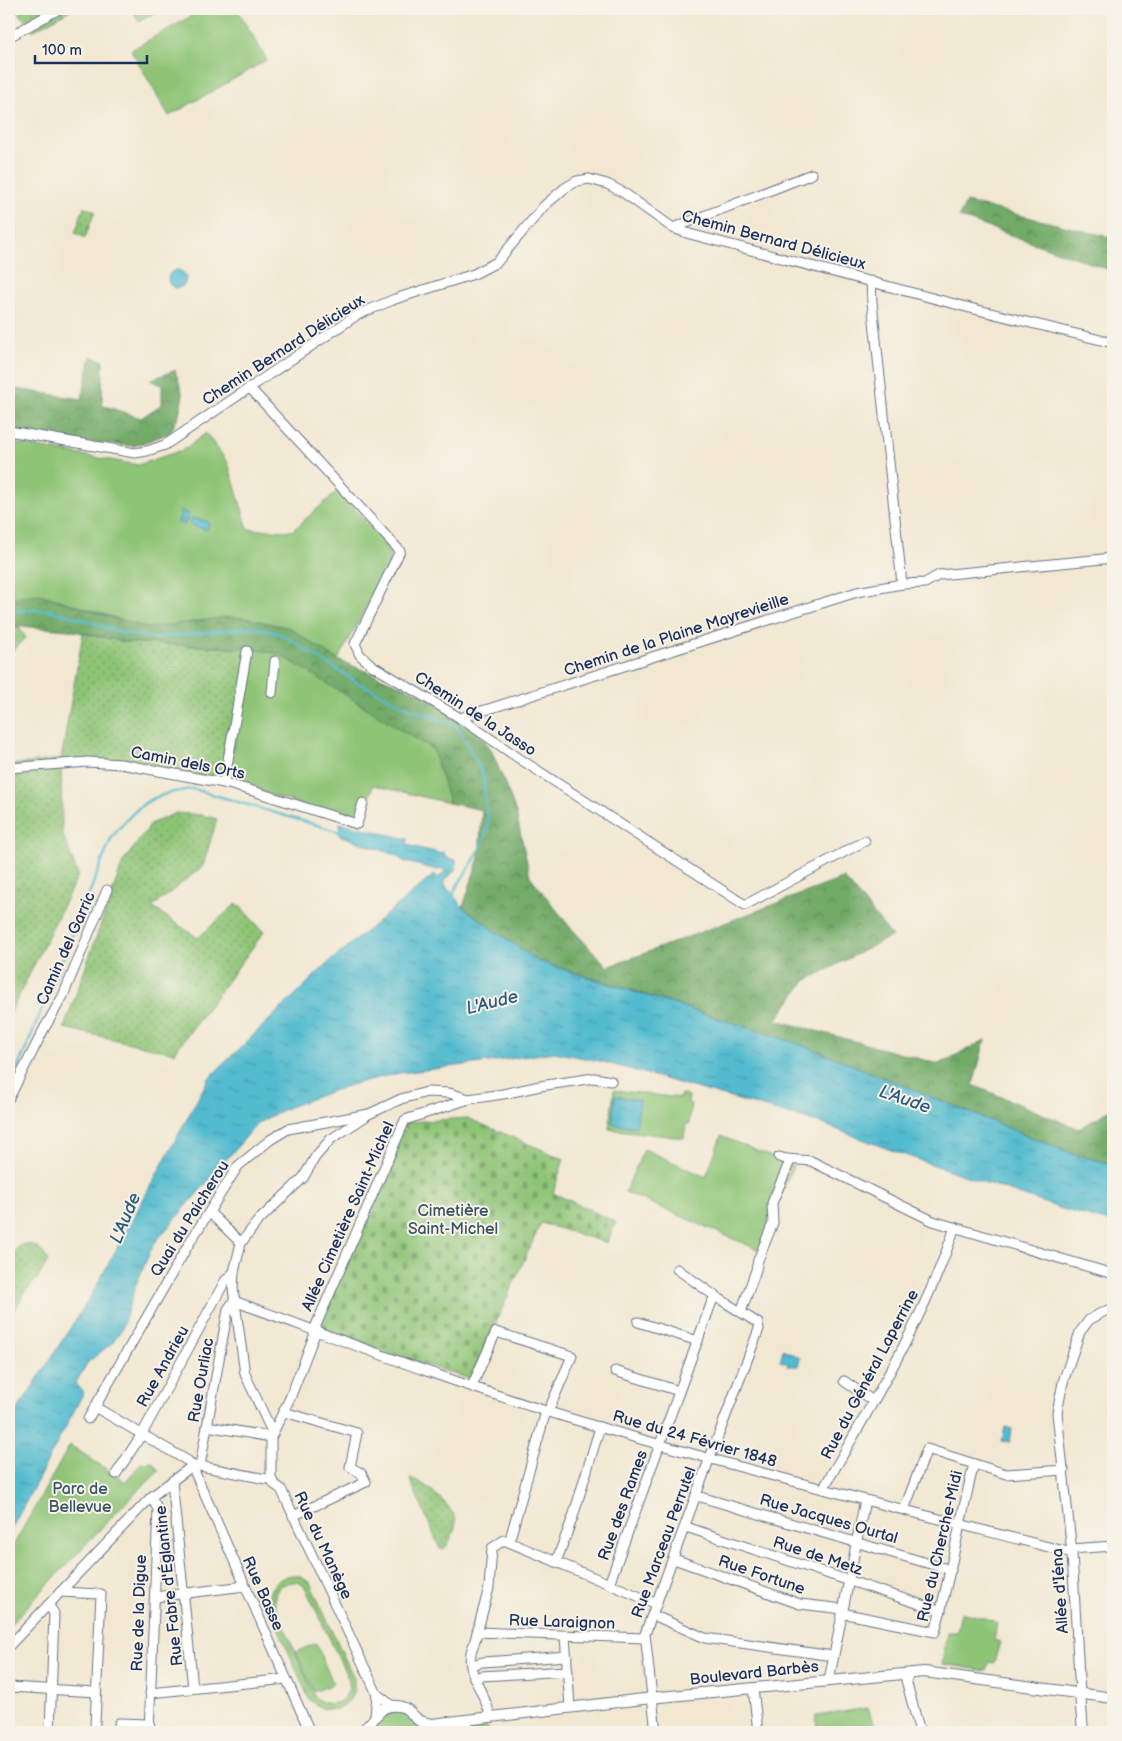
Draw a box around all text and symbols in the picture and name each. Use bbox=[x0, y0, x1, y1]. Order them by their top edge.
scale bar bbox=[35, 32, 148, 64]
text: 100 m bbox=[42, 41, 82, 60]
street label: Chemin Bernard Délicieux bbox=[679, 207, 868, 274]
street label: Chemin Bernard Délicieux bbox=[199, 290, 369, 410]
street label: Chemin de la Plaine Mayrevieille bbox=[562, 590, 792, 681]
street label: Chemin de la Jasso bbox=[411, 668, 539, 761]
street label: Camin dels Orts bbox=[129, 743, 247, 784]
street label: Camin del Garric bbox=[33, 889, 100, 1008]
water label: L'Aude bbox=[464, 986, 520, 1019]
water label: L'Aude bbox=[876, 1081, 933, 1118]
street label: Allée Cimetière Saint-Michel bbox=[298, 1119, 399, 1314]
street label: Quai du Paicherou bbox=[147, 1157, 234, 1280]
water label: L'Aude bbox=[105, 1190, 146, 1247]
park label: Cimetière Saint-Michel bbox=[408, 1202, 498, 1239]
street label: Rue du Général Laperrine bbox=[817, 1286, 923, 1463]
street label: Rue Andrieu bbox=[133, 1323, 193, 1411]
street label: Rue Ourliac bbox=[185, 1336, 218, 1424]
street label: Rue du 24 Février 1848 bbox=[610, 1407, 779, 1472]
street label: Rue des Rames bbox=[595, 1448, 652, 1563]
street label: Rue Marceau Perrutel bbox=[628, 1464, 701, 1621]
street label: Rue du Cherche-Midi bbox=[914, 1469, 967, 1624]
park label: Parc de Bellevue bbox=[49, 1480, 112, 1517]
street label: Rue du Manège bbox=[289, 1489, 356, 1603]
street label: Rue Jacques Ourtal bbox=[757, 1491, 900, 1548]
street label: Rue Fabre d'Églantine bbox=[150, 1504, 187, 1667]
street label: Rue de Metz bbox=[770, 1533, 865, 1580]
street label: Allée d'Iéna bbox=[1048, 1548, 1073, 1634]
street label: Rue Fortune bbox=[716, 1552, 808, 1599]
street label: Rue Basse bbox=[238, 1553, 288, 1634]
street label: Rue de la Digue bbox=[128, 1554, 151, 1672]
street label: Rue Laraignon bbox=[508, 1611, 615, 1634]
street label: Boulevard Barbès bbox=[689, 1657, 820, 1690]

